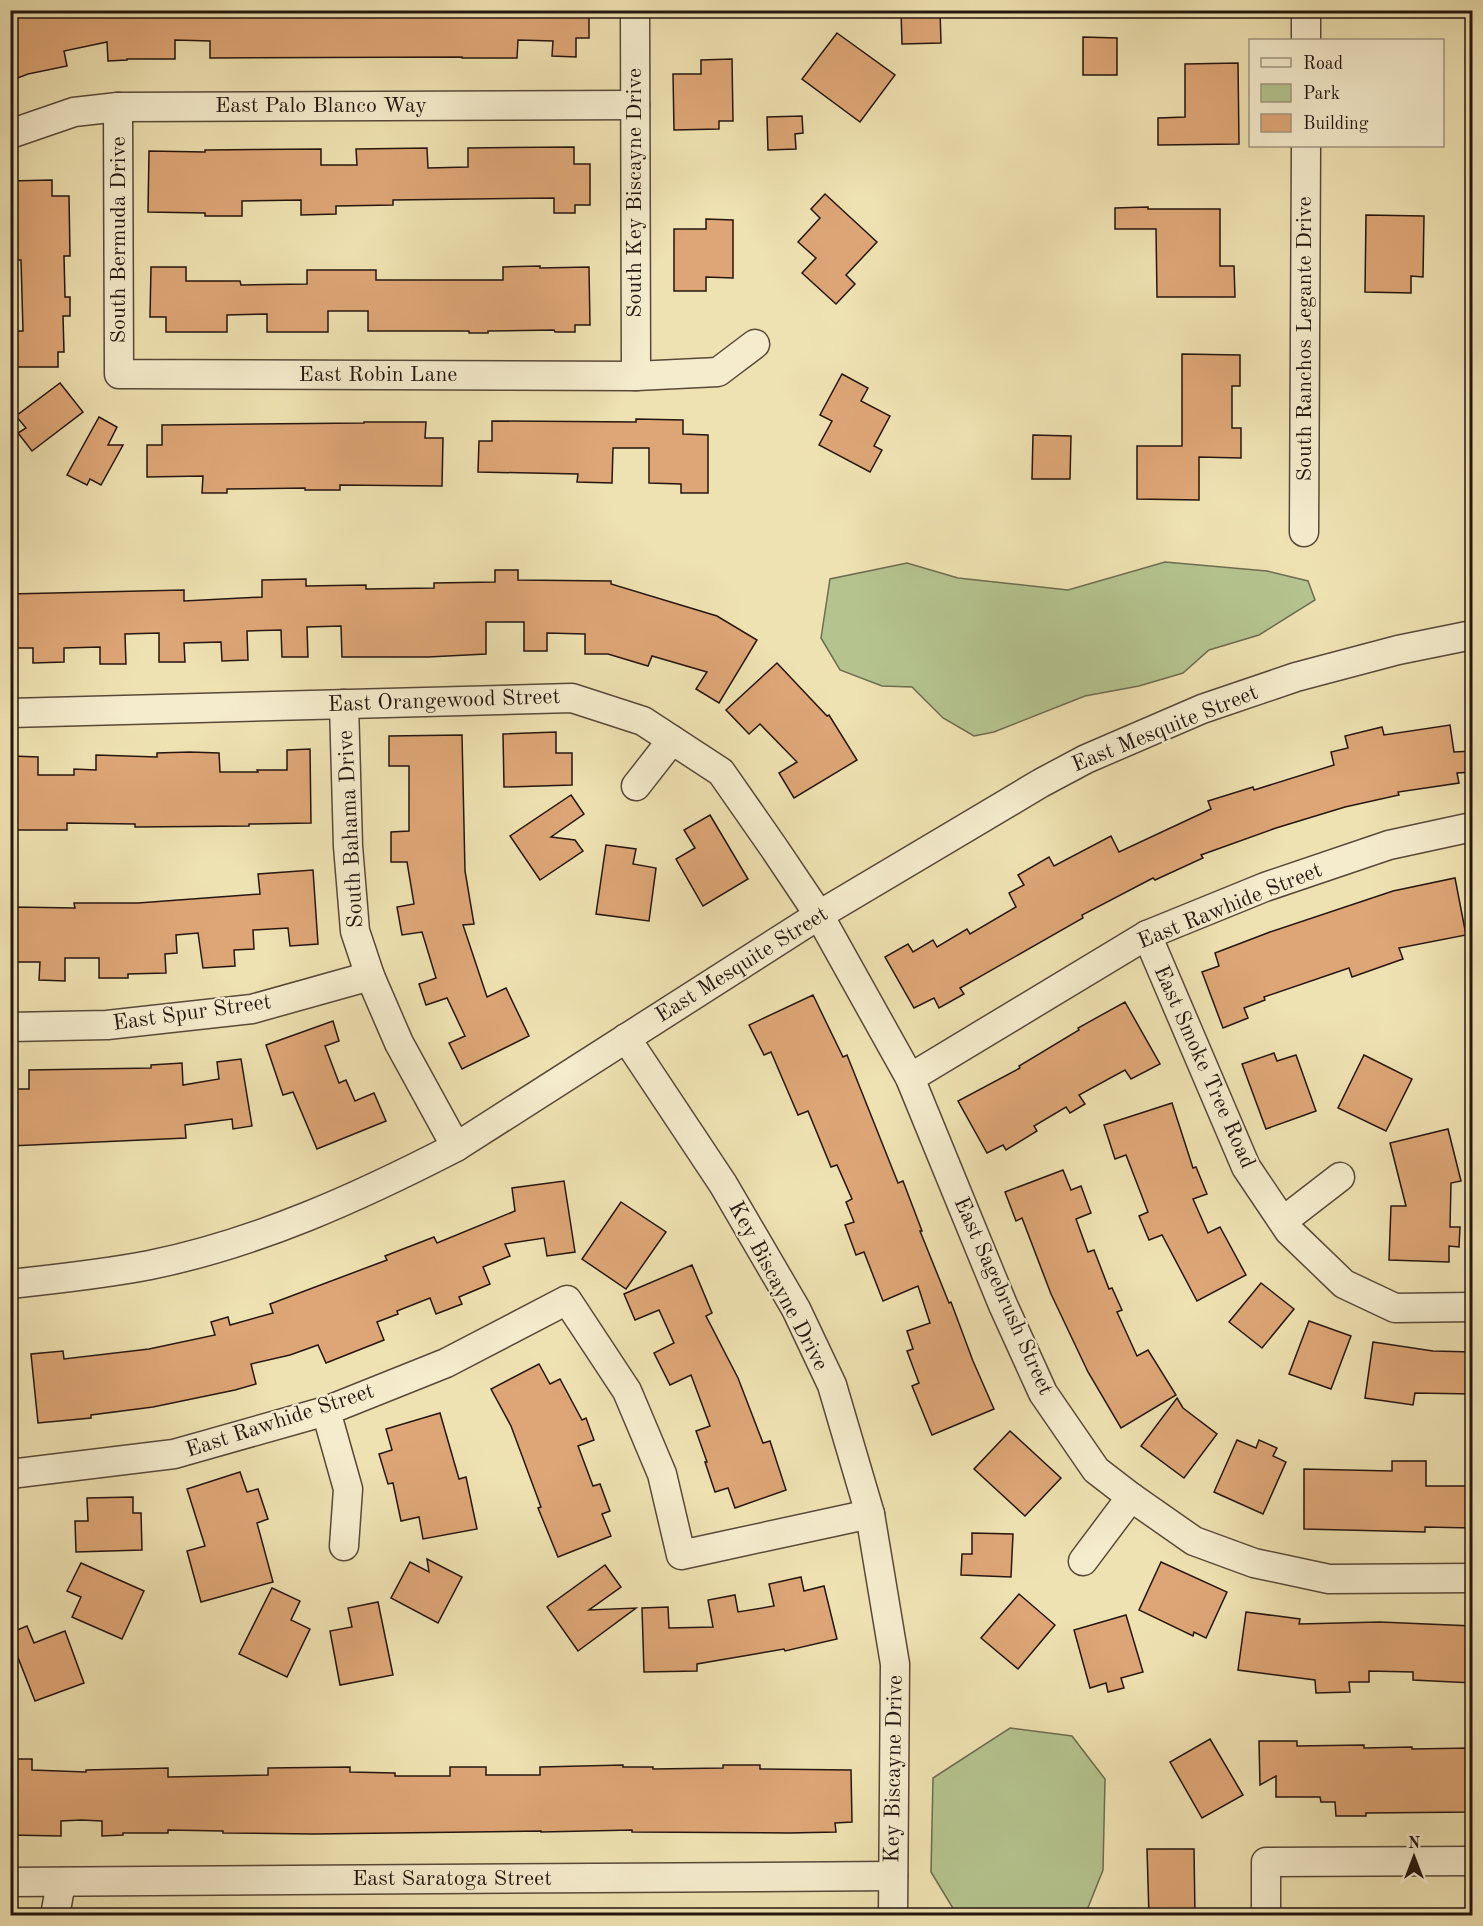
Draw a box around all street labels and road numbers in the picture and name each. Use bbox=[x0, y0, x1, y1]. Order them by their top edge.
street label: South Key Biscayne Drive bbox=[624, 68, 646, 318]
street label: East Palo Blanco Way bbox=[215, 95, 427, 117]
street label: South Bermuda Drive bbox=[108, 136, 130, 344]
street label: South Ranchos Legante Drive bbox=[1294, 196, 1316, 482]
street label: East Robin Lane bbox=[299, 364, 457, 386]
street label: East Mesquite Street bbox=[1069, 682, 1261, 776]
street label: East Orangewood Street bbox=[327, 686, 561, 716]
street label: South Bahama Drive bbox=[335, 729, 367, 929]
street label: East Rawhide Street bbox=[1135, 859, 1325, 953]
street label: East Mesquite Street bbox=[652, 903, 832, 1027]
street label: East Smoke Tree Road bbox=[1149, 962, 1259, 1172]
street label: East Spur Street bbox=[111, 991, 273, 1035]
street label: East Sagebrush Street bbox=[949, 1194, 1057, 1398]
street label: Key Biscayne Drive bbox=[724, 1198, 832, 1374]
street label: East Rawhide Street bbox=[183, 1380, 377, 1462]
street label: Key Biscayne Drive bbox=[881, 1675, 907, 1863]
street label: East Saratoga Street bbox=[352, 1868, 552, 1890]

